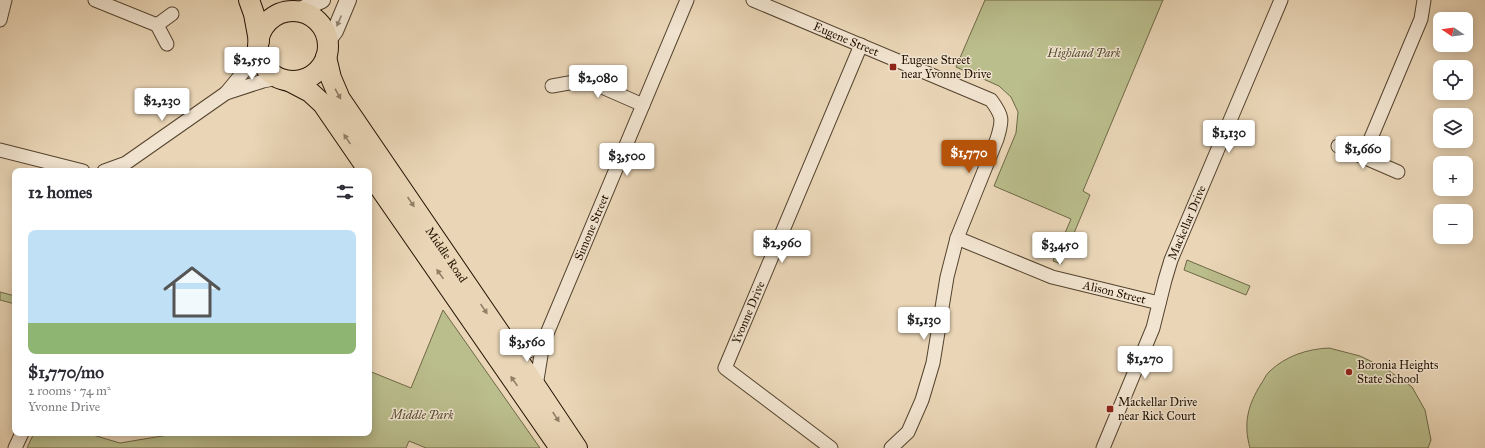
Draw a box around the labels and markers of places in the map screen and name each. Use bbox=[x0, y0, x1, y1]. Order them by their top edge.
pin: $2,550 bbox=[219, 47, 285, 81]
place label: Eugene Street near Yvonne Drive bbox=[901, 53, 991, 81]
marker: Eugene Street near Yvonne Drive bbox=[888, 62, 898, 72]
pin: $2,080 bbox=[565, 65, 631, 99]
pin: $2,230 bbox=[129, 88, 195, 122]
pin: $1,130 bbox=[1196, 120, 1262, 154]
pin: $1,660 bbox=[1330, 136, 1396, 170]
pin: $1,770 bbox=[936, 140, 1002, 174]
pin: $3,500 bbox=[594, 143, 660, 177]
pin: $2,960 bbox=[749, 230, 815, 264]
pin: $3,450 bbox=[1027, 232, 1093, 266]
pin: $1,130 bbox=[891, 307, 957, 341]
pin: $3,560 bbox=[494, 329, 560, 363]
pin: $1,270 bbox=[1112, 346, 1178, 380]
place label: Boronia Heights State School bbox=[1357, 358, 1438, 386]
marker: Boronia Heights State School bbox=[1344, 367, 1354, 377]
place label: Mackellar Drive near Rick Court bbox=[1118, 395, 1197, 423]
marker: Mackellar Drive near Rick Court bbox=[1105, 404, 1115, 414]

